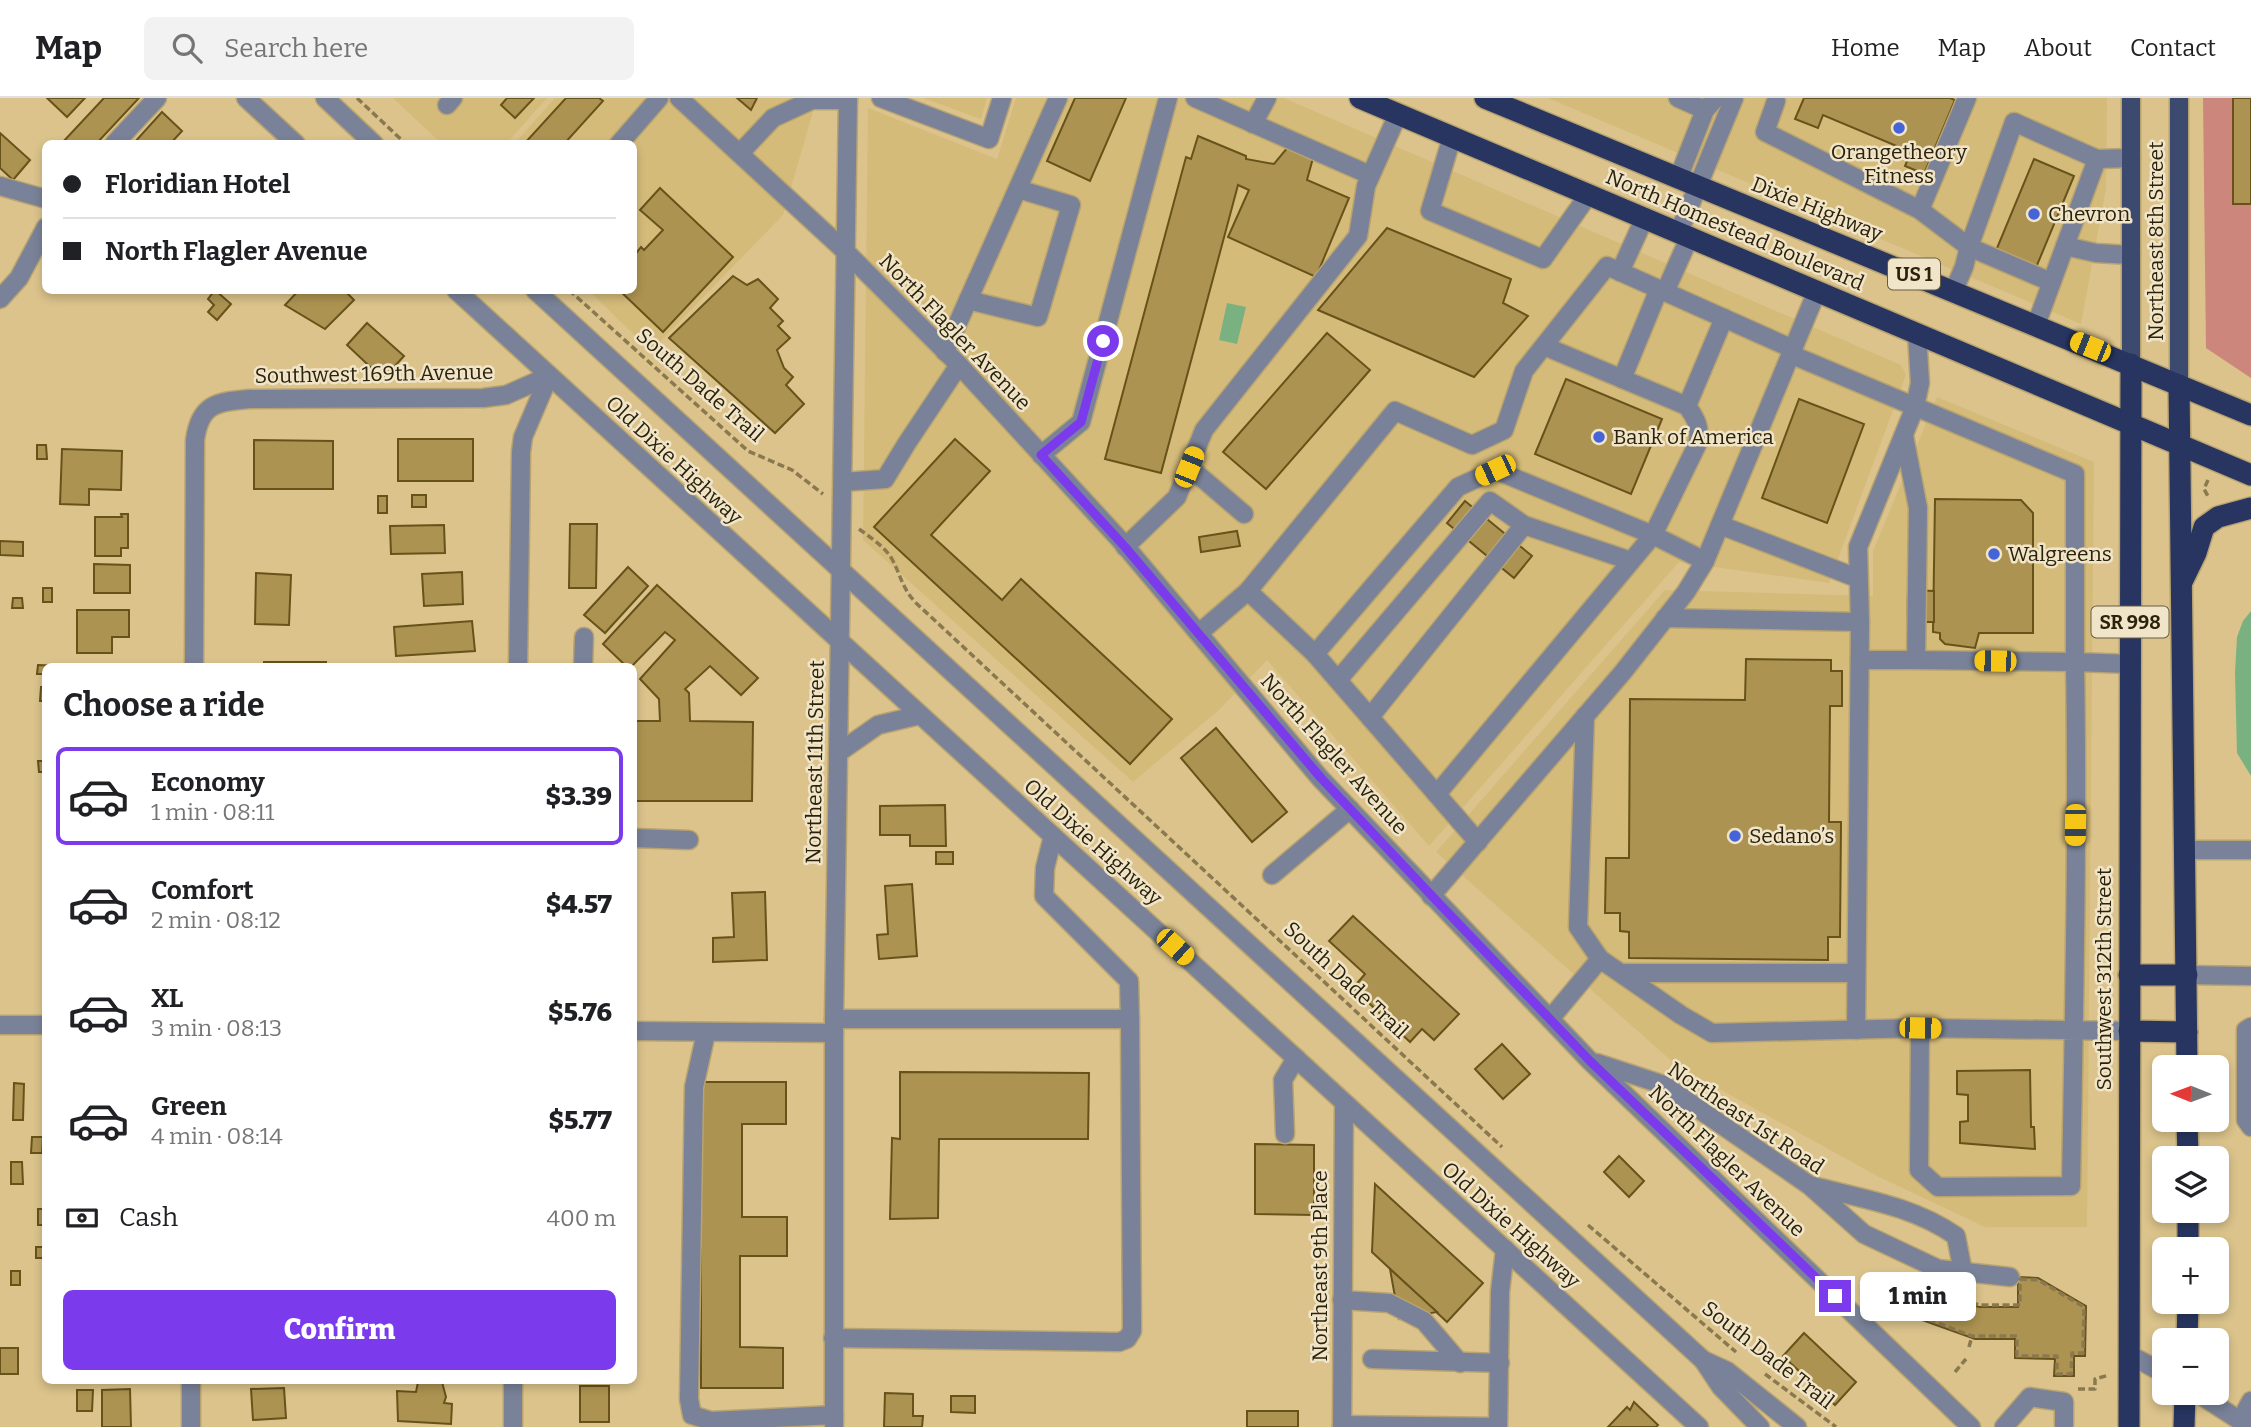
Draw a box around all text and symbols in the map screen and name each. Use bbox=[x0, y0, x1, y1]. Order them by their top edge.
search box bbox=[144, 17, 634, 80]
text: Map bbox=[35, 28, 102, 68]
icon: search bbox=[168, 29, 206, 67]
text: Search here bbox=[224, 33, 368, 64]
text: Home bbox=[1831, 34, 1900, 62]
text: Map bbox=[1938, 34, 1986, 62]
text: About bbox=[2024, 34, 2092, 62]
text: Contact bbox=[2130, 34, 2216, 62]
marker: Orangetheory Fitness bbox=[1891, 120, 1907, 136]
place label: Orangetheory Fitness bbox=[1831, 139, 1968, 189]
street label: Northeast 8th Street bbox=[2143, 141, 2169, 341]
street label: North Homestead Boulevard bbox=[1602, 164, 1868, 296]
text: Floridian Hotel bbox=[105, 169, 290, 200]
street label: Dixie Highway bbox=[1748, 171, 1887, 247]
place label: Chevron bbox=[2048, 201, 2130, 227]
marker: Chevron bbox=[2026, 206, 2042, 222]
text: North Flagler Avenue bbox=[105, 236, 368, 267]
street label: North Flagler Avenue bbox=[874, 248, 1036, 416]
road number: US 1 bbox=[1888, 258, 1940, 290]
street label: South Dade Trail bbox=[631, 323, 769, 447]
route start bbox=[1087, 325, 1119, 357]
car bbox=[2067, 329, 2114, 365]
street label: Southwest 169th Avenue bbox=[254, 359, 494, 389]
street label: Old Dixie Highway bbox=[600, 390, 748, 531]
place label: Bank of America bbox=[1613, 424, 1774, 450]
marker: Bank of America bbox=[1591, 429, 1607, 445]
car bbox=[1172, 444, 1207, 490]
car bbox=[1472, 452, 1519, 488]
place label: Walgreens bbox=[2008, 541, 2112, 567]
marker: Walgreens bbox=[1986, 546, 2002, 562]
road number: SR 998 bbox=[2092, 607, 2168, 638]
car bbox=[1974, 650, 2017, 672]
street label: Northeast 11th Street bbox=[800, 659, 830, 864]
street label: North Flagler Avenue bbox=[1255, 668, 1413, 840]
text: Choose a ride bbox=[63, 686, 264, 724]
icon: car bbox=[67, 765, 130, 828]
text: Economy bbox=[151, 767, 265, 798]
street label: Old Dixie Highway bbox=[1018, 773, 1168, 912]
text: $3.39 bbox=[546, 781, 612, 812]
text: 1 min · 08:11 bbox=[151, 798, 274, 826]
car bbox=[2065, 804, 2086, 846]
place label: Sedano’s bbox=[1749, 823, 1834, 849]
marker: Sedano’s bbox=[1727, 828, 1743, 844]
street label: Southwest 312th Street bbox=[2091, 867, 2117, 1090]
icon: car bbox=[67, 873, 130, 936]
text: Comfort bbox=[151, 875, 254, 906]
text: $4.57 bbox=[546, 889, 612, 920]
text: 2 min · 08:12 bbox=[151, 906, 281, 934]
street label: South Dade Trail bbox=[1278, 916, 1414, 1044]
car bbox=[1153, 925, 1198, 969]
icon: car bbox=[67, 981, 130, 1044]
text: XL bbox=[151, 983, 183, 1014]
text: $5.76 bbox=[548, 997, 612, 1028]
text: 3 min · 08:13 bbox=[151, 1014, 282, 1042]
car bbox=[1899, 1017, 1942, 1039]
north arrow bbox=[2152, 1055, 2230, 1132]
map controls bbox=[2152, 1055, 2229, 1405]
street label: Northeast 1st Road bbox=[1663, 1056, 1829, 1180]
street label: North Flagler Avenue bbox=[1643, 1080, 1811, 1242]
icon: car bbox=[67, 1089, 130, 1152]
text: Green bbox=[151, 1091, 227, 1122]
text: $5.77 bbox=[549, 1105, 612, 1136]
text: 4 min · 08:14 bbox=[151, 1122, 283, 1150]
button: layers bbox=[2152, 1146, 2229, 1223]
street label: Old Dixie Highway bbox=[1436, 1156, 1586, 1295]
street label: Northeast 9th Place bbox=[1307, 1170, 1333, 1362]
icon: cash bbox=[63, 1199, 101, 1237]
text: Cash bbox=[119, 1202, 178, 1233]
text: 400 m bbox=[547, 1204, 616, 1232]
button: + bbox=[2152, 1237, 2229, 1314]
callout: 1 min bbox=[1860, 1272, 1975, 1320]
route end bbox=[1819, 1280, 1851, 1312]
text: 1 min bbox=[1889, 1282, 1947, 1310]
button: Confirm bbox=[63, 1290, 616, 1370]
street label: South Dade Trail bbox=[1697, 1295, 1839, 1415]
button: − bbox=[2152, 1328, 2229, 1405]

